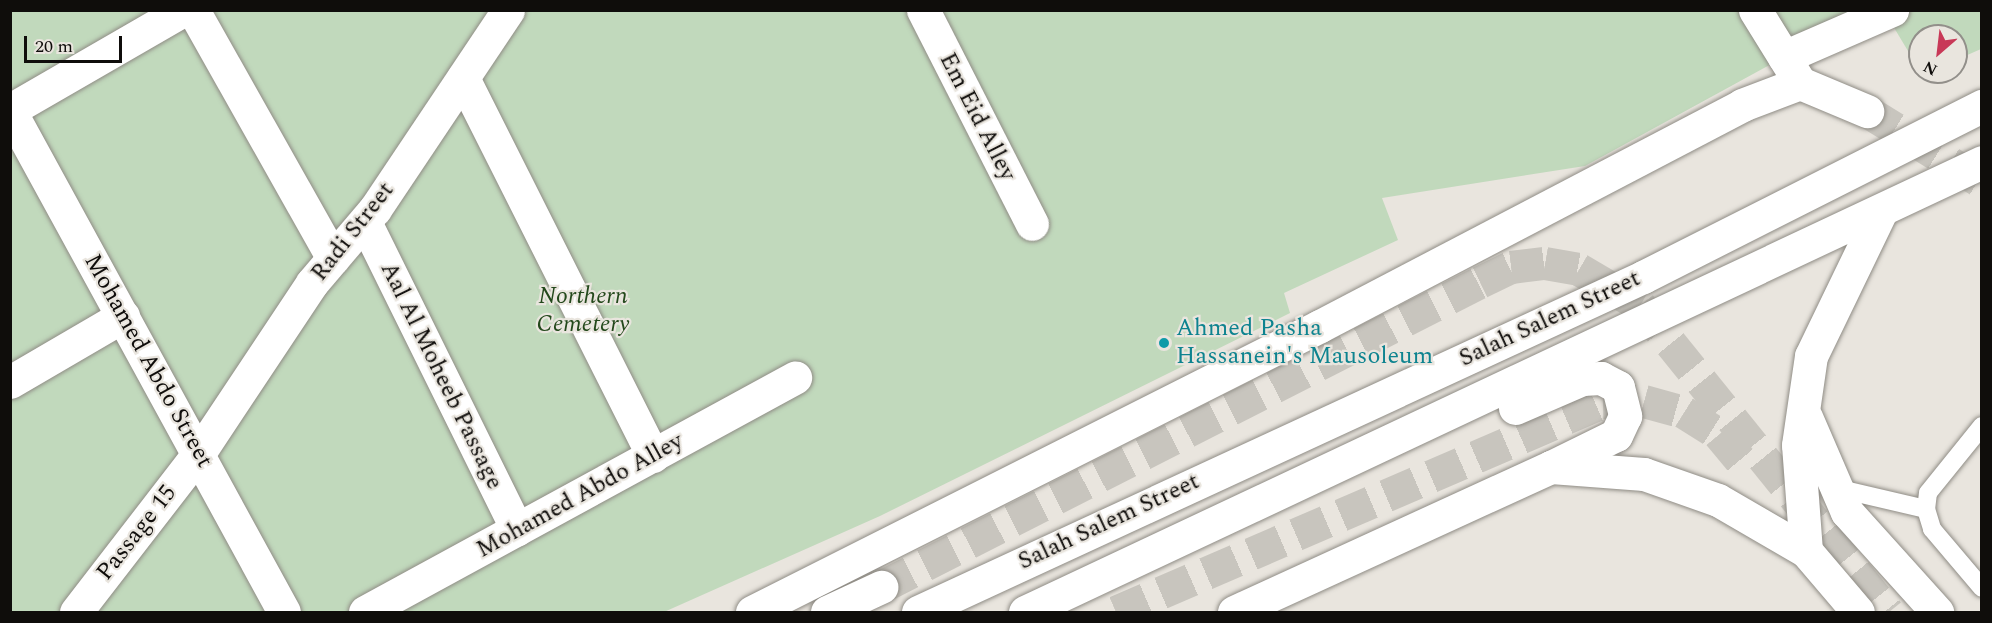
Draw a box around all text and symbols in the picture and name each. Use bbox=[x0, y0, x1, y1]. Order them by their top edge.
scale bar bbox=[27, 24, 124, 62]
north arrow bbox=[1908, 24, 1968, 84]
text: 20 m bbox=[35, 33, 73, 60]
street label: Em Eid Alley bbox=[932, 48, 1022, 186]
text: N bbox=[1919, 54, 1942, 82]
street label: Radi Street bbox=[305, 177, 401, 287]
street label: Mohamed Abdo Street bbox=[77, 249, 219, 473]
street label: Aal Al Moheeb Passage bbox=[373, 258, 509, 494]
street label: Salah Salem Street bbox=[1455, 264, 1645, 374]
park label: Northern Cemetery bbox=[537, 283, 629, 339]
place label: Ahmed Pasha Hassanein's Mausoleum bbox=[1176, 315, 1433, 371]
marker: Ahmed Pasha Hassanein's Mausoleum bbox=[1157, 336, 1171, 350]
street label: Mohamed Abdo Alley bbox=[472, 427, 688, 565]
street label: Salah Salem Street bbox=[1014, 467, 1204, 577]
street label: Passage 15 bbox=[91, 480, 183, 586]

